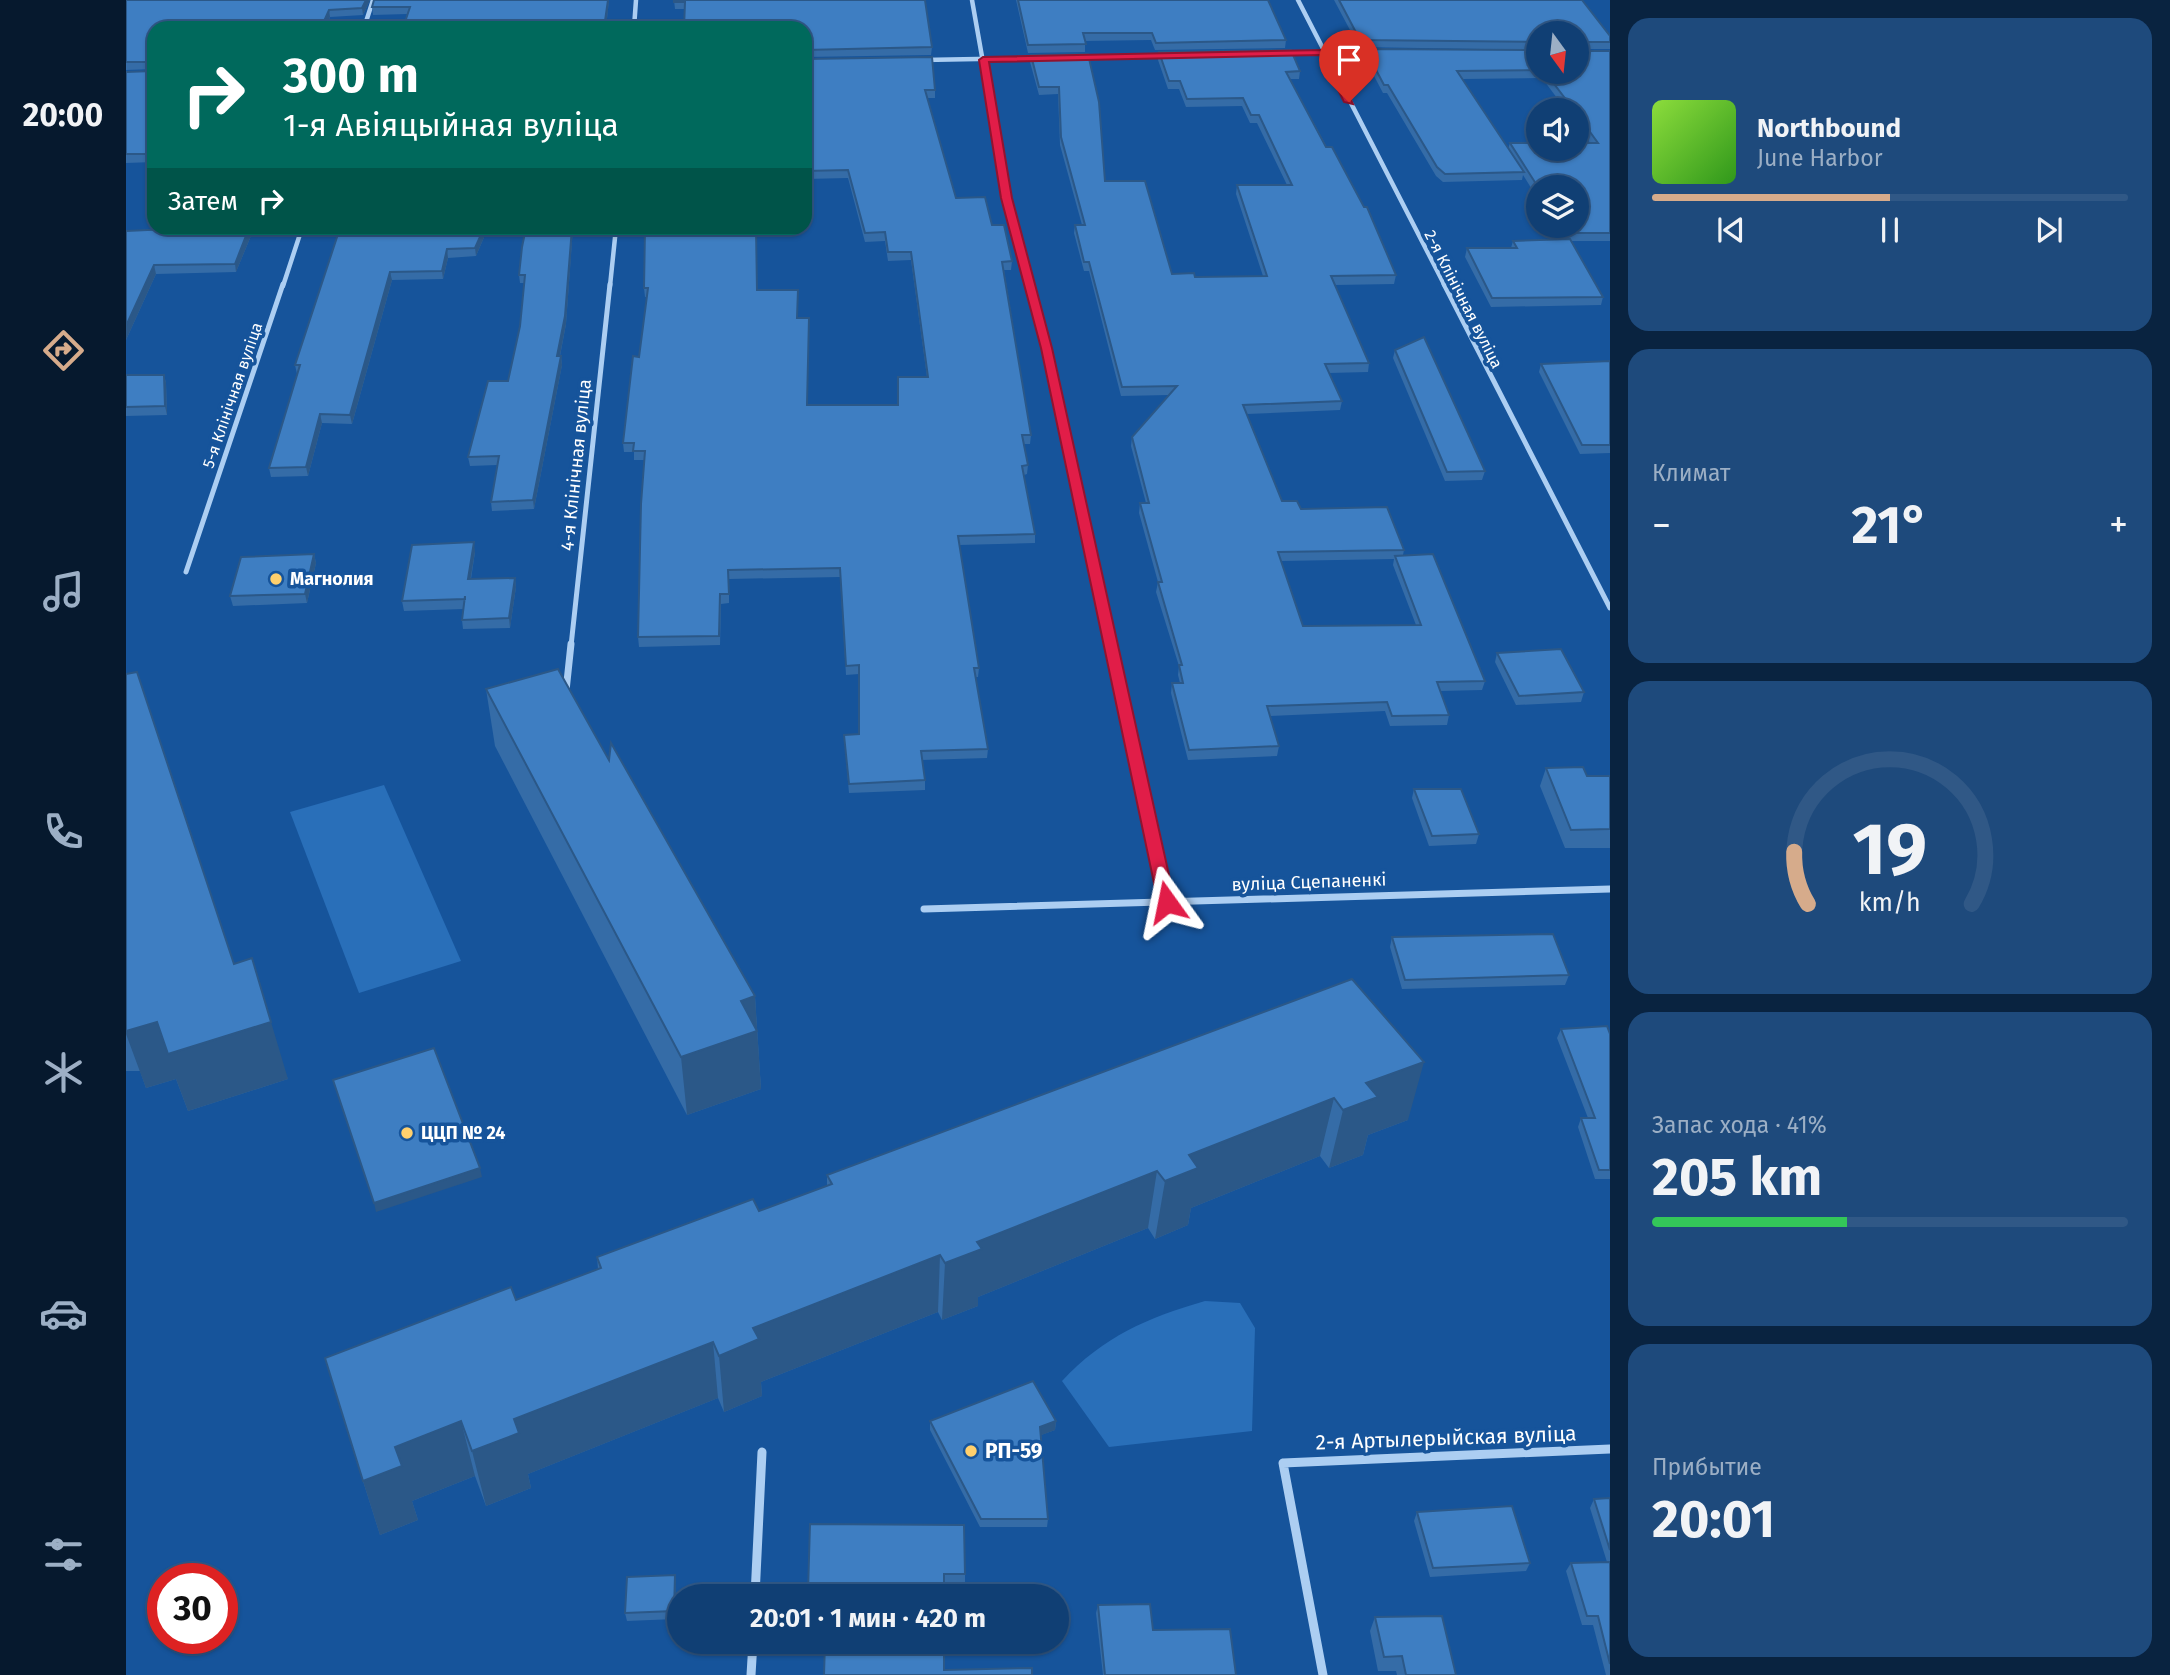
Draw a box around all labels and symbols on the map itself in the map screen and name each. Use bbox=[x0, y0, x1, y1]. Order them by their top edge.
north arrow bbox=[1526, 21, 1589, 84]
pin bbox=[1319, 30, 1379, 102]
street label: 2-я Клінічная вуліца bbox=[1420, 227, 1507, 372]
street label: 5-я Клінічная вуліца bbox=[199, 320, 266, 470]
street label: 4-я Клінічная вуліца bbox=[556, 378, 596, 552]
place label: Магнолия bbox=[290, 568, 374, 590]
marker: Магнолия bbox=[268, 571, 284, 587]
position arrow bbox=[1130, 865, 1204, 939]
street label: вуліца Сцепаненкі bbox=[1231, 868, 1387, 896]
place label: ЦЦП № 24 bbox=[421, 1122, 506, 1144]
marker: ЦЦП № 24 bbox=[399, 1125, 415, 1141]
street label: 2-я Артылерыйская вуліца bbox=[1315, 1420, 1577, 1456]
place label: РП-59 bbox=[985, 1438, 1043, 1464]
marker: РП-59 bbox=[963, 1443, 979, 1459]
speed limit sign: 30 bbox=[147, 1563, 238, 1654]

